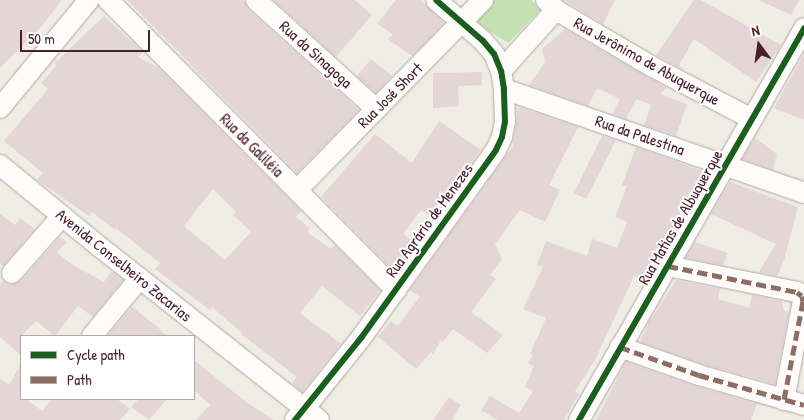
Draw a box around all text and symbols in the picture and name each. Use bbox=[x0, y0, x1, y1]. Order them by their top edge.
street label: Rua Jerônimo de Abuquerque bbox=[571, 13, 723, 109]
street label: Rua da Sinagoga bbox=[276, 16, 356, 92]
scale bar bbox=[22, 20, 152, 52]
north arrow bbox=[734, 20, 784, 70]
text: N bbox=[749, 20, 761, 40]
text: 50 m bbox=[28, 28, 55, 49]
street label: Rua José Short bbox=[353, 58, 427, 132]
street label: Rua da Galiléia bbox=[216, 109, 288, 181]
street label: Rua da Palestina bbox=[593, 111, 687, 159]
street label: Rua Matias de Albuquerque bbox=[634, 146, 726, 288]
street label: Rua Agrário de Menezes bbox=[381, 159, 477, 281]
street label: Avenida Conselheiro Zacarias bbox=[52, 204, 196, 326]
legend bbox=[20, 335, 195, 400]
text: Cycle path bbox=[67, 344, 125, 365]
text: Path bbox=[67, 369, 92, 390]

